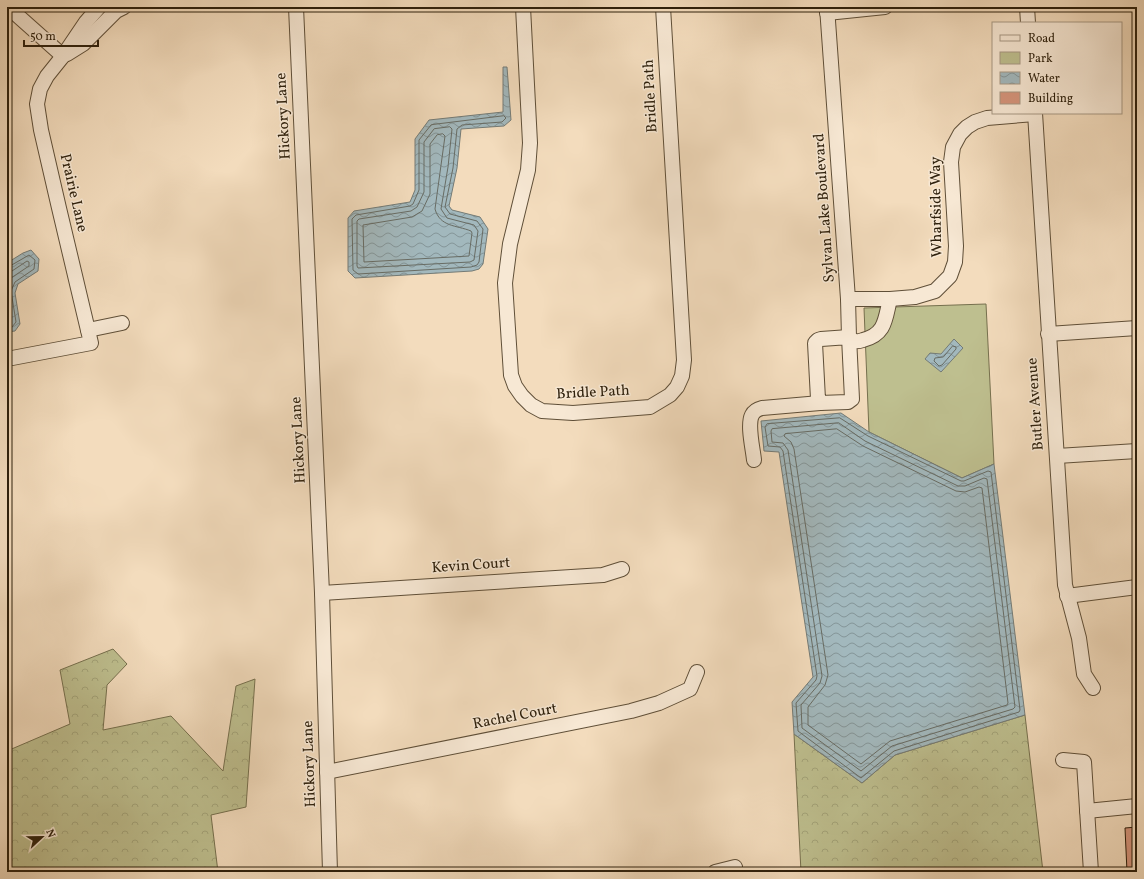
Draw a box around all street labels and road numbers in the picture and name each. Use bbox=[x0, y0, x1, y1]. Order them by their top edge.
street label: Bridle Path bbox=[639, 59, 663, 133]
street label: Hickory Lane bbox=[271, 72, 297, 160]
street label: Sylvan Lake Boulevard bbox=[809, 133, 841, 283]
street label: Prairie Lane bbox=[54, 152, 92, 234]
street label: Wharfside Way bbox=[926, 156, 948, 258]
street label: Butler Avenue bbox=[1022, 357, 1050, 451]
street label: Bridle Path bbox=[556, 381, 630, 405]
street label: Hickory Lane bbox=[286, 396, 312, 484]
street label: Kevin Court bbox=[431, 553, 511, 579]
street label: Rachel Court bbox=[471, 699, 559, 735]
street label: Hickory Lane bbox=[298, 720, 322, 808]

